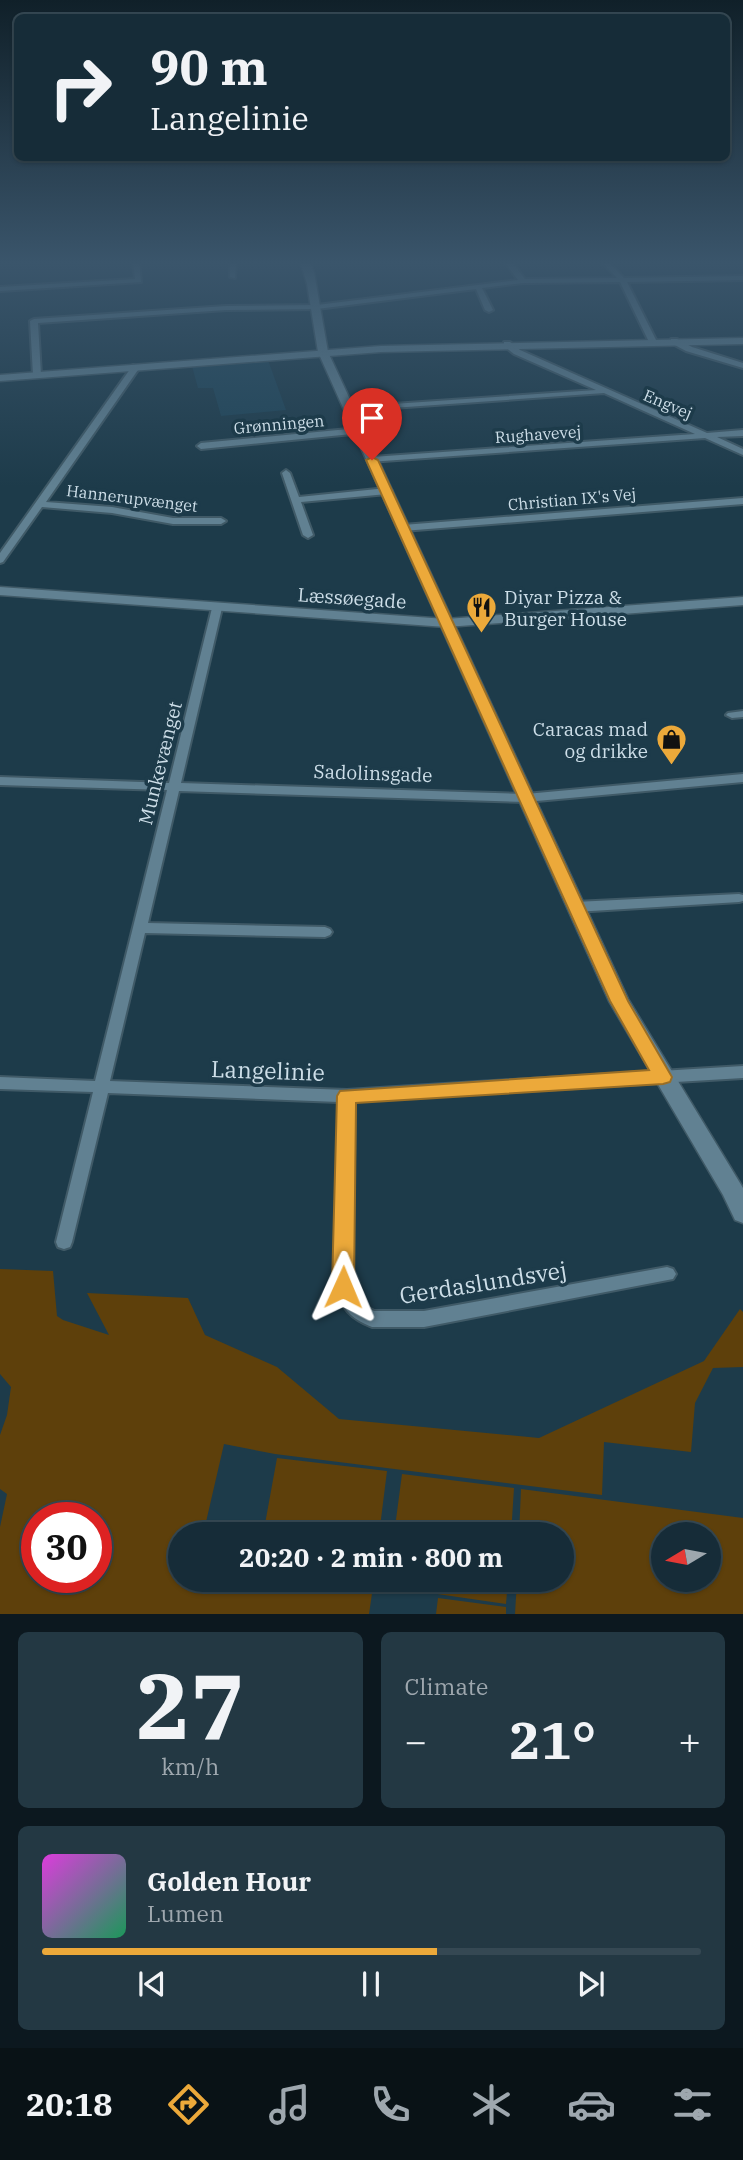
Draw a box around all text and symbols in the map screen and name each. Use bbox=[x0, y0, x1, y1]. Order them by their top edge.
text: 90 m bbox=[150, 35, 268, 98]
icon: right bbox=[35, 42, 126, 133]
text: Langelinie bbox=[150, 97, 309, 139]
street label: Engvej bbox=[641, 385, 695, 423]
pin bbox=[342, 388, 402, 460]
icon: arrive bbox=[353, 399, 391, 437]
street label: Grønningen bbox=[233, 410, 325, 438]
street label: Rughavevej bbox=[494, 421, 582, 447]
street label: Hannerupvænget bbox=[65, 480, 199, 516]
street label: Christian IX's Vej bbox=[507, 483, 637, 515]
street label: Læssøegade bbox=[297, 582, 407, 614]
place label: Diyar Pizza & Burger House bbox=[504, 585, 627, 631]
restaurant icon: Diyar Pizza & Burger House bbox=[464, 591, 498, 635]
street label: Munkevænget bbox=[133, 699, 187, 827]
place label: Caracas mad og drikke bbox=[533, 717, 648, 763]
shop icon: Caracas mad og drikke bbox=[654, 723, 688, 767]
street label: Sadolinsgade bbox=[313, 759, 433, 787]
street label: Langelinie bbox=[210, 1053, 326, 1087]
position arrow bbox=[306, 1250, 380, 1324]
street label: Gerdaslundsvej bbox=[397, 1254, 569, 1310]
speed limit sign: 30 bbox=[21, 1502, 112, 1593]
north arrow bbox=[651, 1522, 721, 1592]
map controls bbox=[651, 1522, 721, 1592]
text: 20:20 · 2 min · 800 m bbox=[239, 1540, 503, 1574]
text: 27 bbox=[136, 1646, 245, 1764]
text: Climate bbox=[405, 1671, 488, 1701]
text: 21° bbox=[509, 1706, 596, 1773]
text: − bbox=[405, 1716, 427, 1765]
text: + bbox=[678, 1716, 701, 1765]
text: km/h bbox=[161, 1751, 219, 1781]
text: Golden Hour bbox=[147, 1864, 311, 1898]
text: Lumen bbox=[147, 1898, 224, 1928]
icon: previous bbox=[133, 1965, 171, 2003]
icon: pause bbox=[352, 1965, 390, 2003]
icon: next bbox=[572, 1965, 610, 2003]
icon: directions bbox=[164, 2080, 213, 2129]
icon: music bbox=[265, 2080, 314, 2129]
icon: phone bbox=[366, 2080, 415, 2129]
icon: climate bbox=[467, 2080, 516, 2129]
icon: car bbox=[567, 2080, 616, 2129]
icon: filters bbox=[668, 2080, 717, 2129]
text: 20:18 bbox=[26, 2083, 112, 2125]

